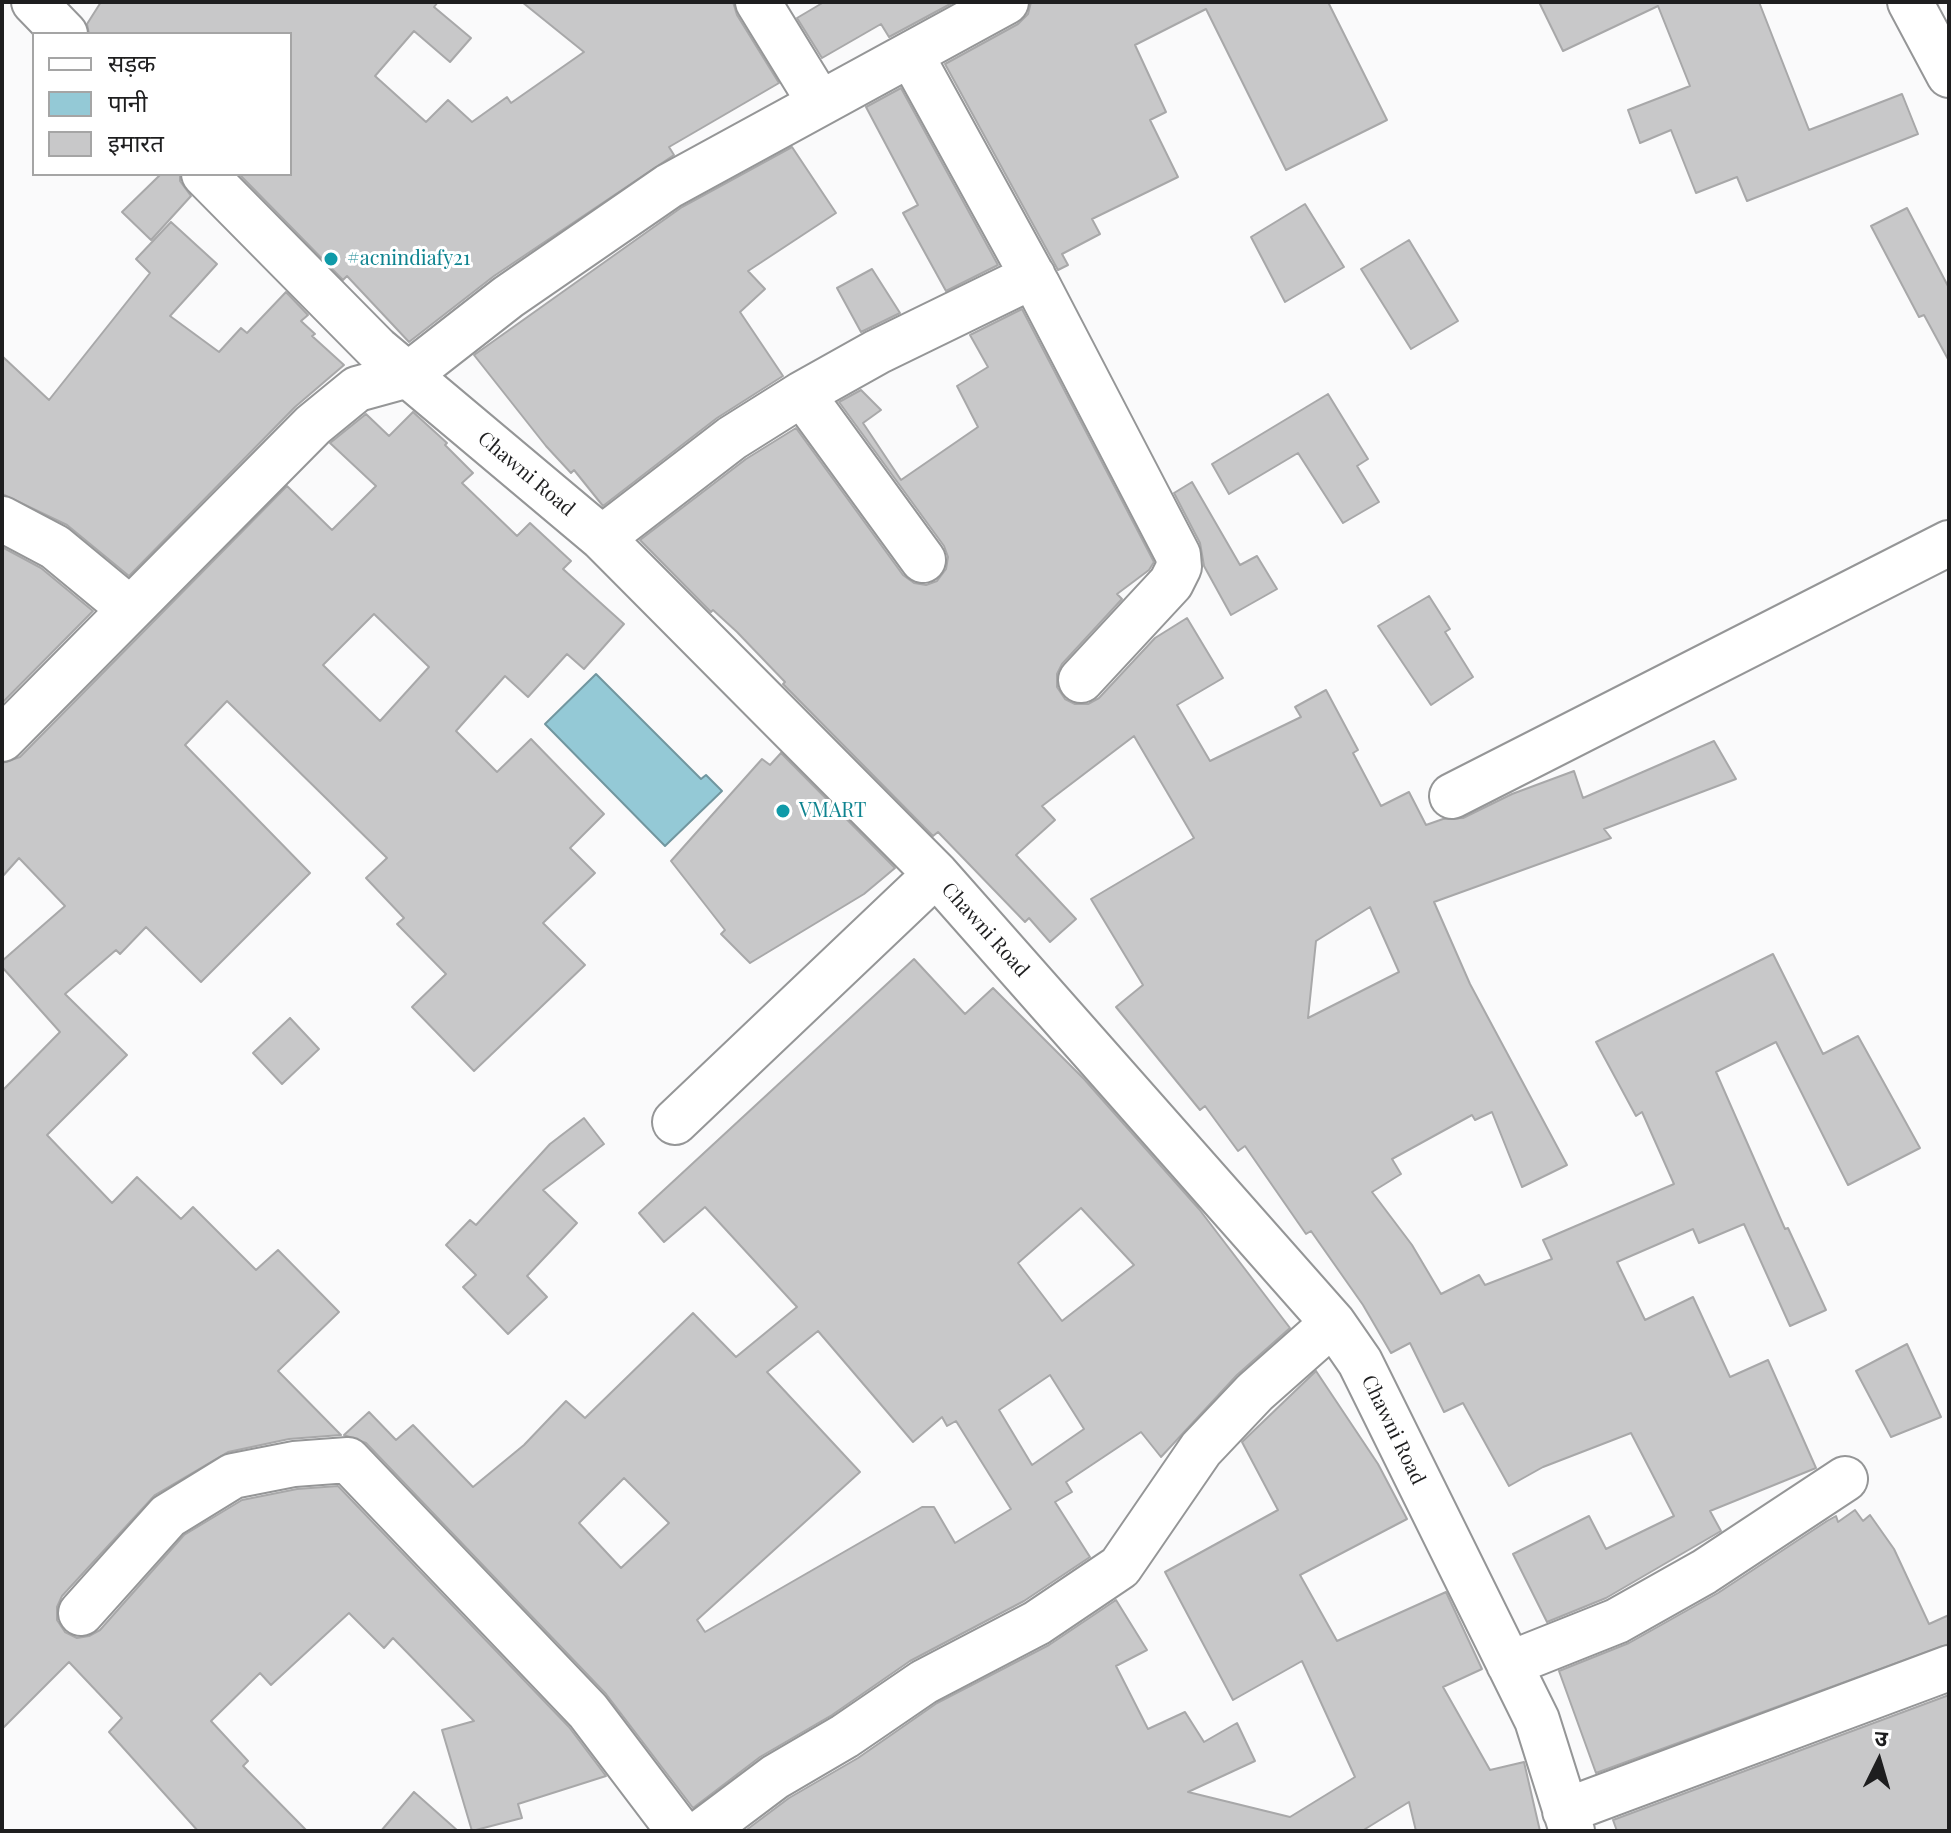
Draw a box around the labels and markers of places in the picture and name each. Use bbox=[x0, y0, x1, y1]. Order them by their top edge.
place label: #acnindiafy21 bbox=[347, 247, 470, 271]
marker: #acnindiafy21 bbox=[322, 250, 340, 268]
place label: VMART bbox=[799, 799, 866, 823]
marker: VMART bbox=[774, 802, 792, 820]

